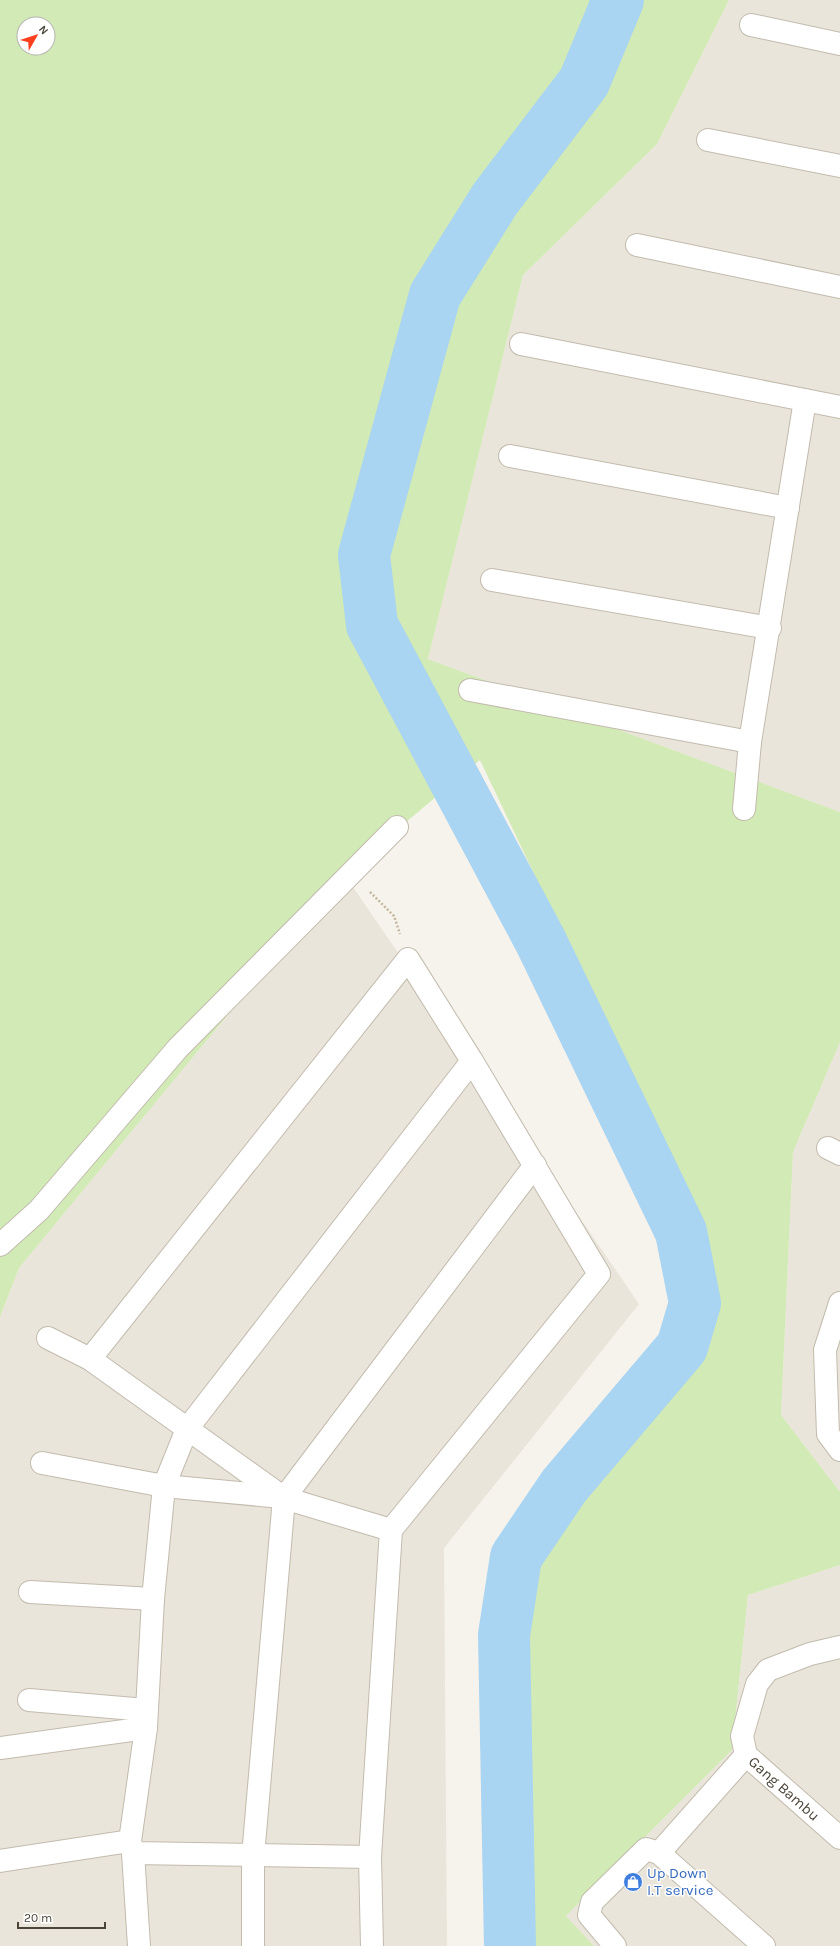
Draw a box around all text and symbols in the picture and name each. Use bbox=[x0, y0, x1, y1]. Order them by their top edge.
north arrow bbox=[16, 16, 56, 56]
text: N bbox=[36, 23, 51, 37]
street label: Gang Bambu bbox=[745, 1753, 823, 1825]
place label: Up Down I.T service bbox=[647, 1864, 713, 1899]
shop icon: Up Down I.T service bbox=[622, 1871, 644, 1893]
scale bar bbox=[18, 1904, 105, 1930]
text: 20 m bbox=[24, 1911, 52, 1925]

